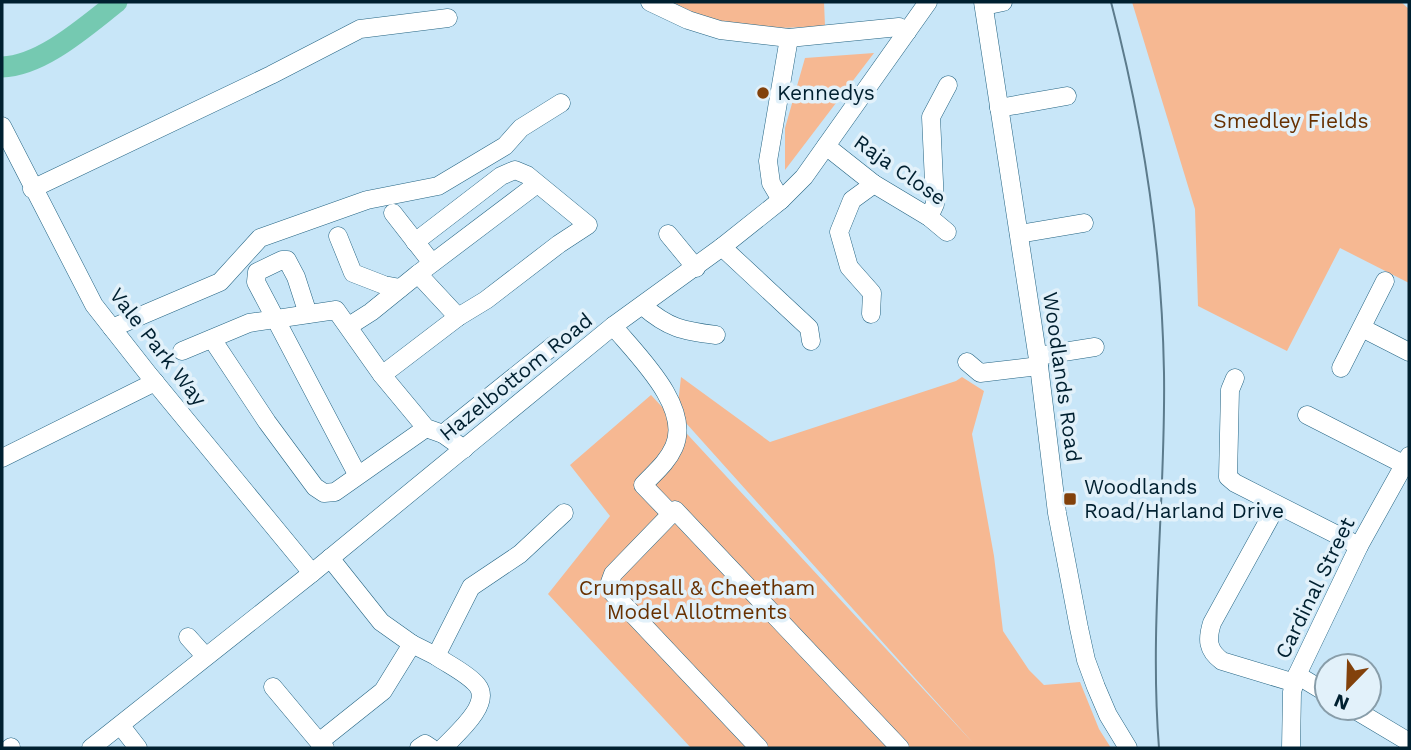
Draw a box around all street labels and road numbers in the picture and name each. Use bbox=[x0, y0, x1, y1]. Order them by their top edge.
street label: Raja Close bbox=[849, 129, 951, 210]
street label: Vale Park Way bbox=[105, 283, 212, 411]
street label: Woodlands Road bbox=[1038, 290, 1087, 464]
street label: Hazelbottom Road bbox=[434, 307, 597, 446]
street label: Cardinal Street bbox=[1270, 513, 1360, 663]

